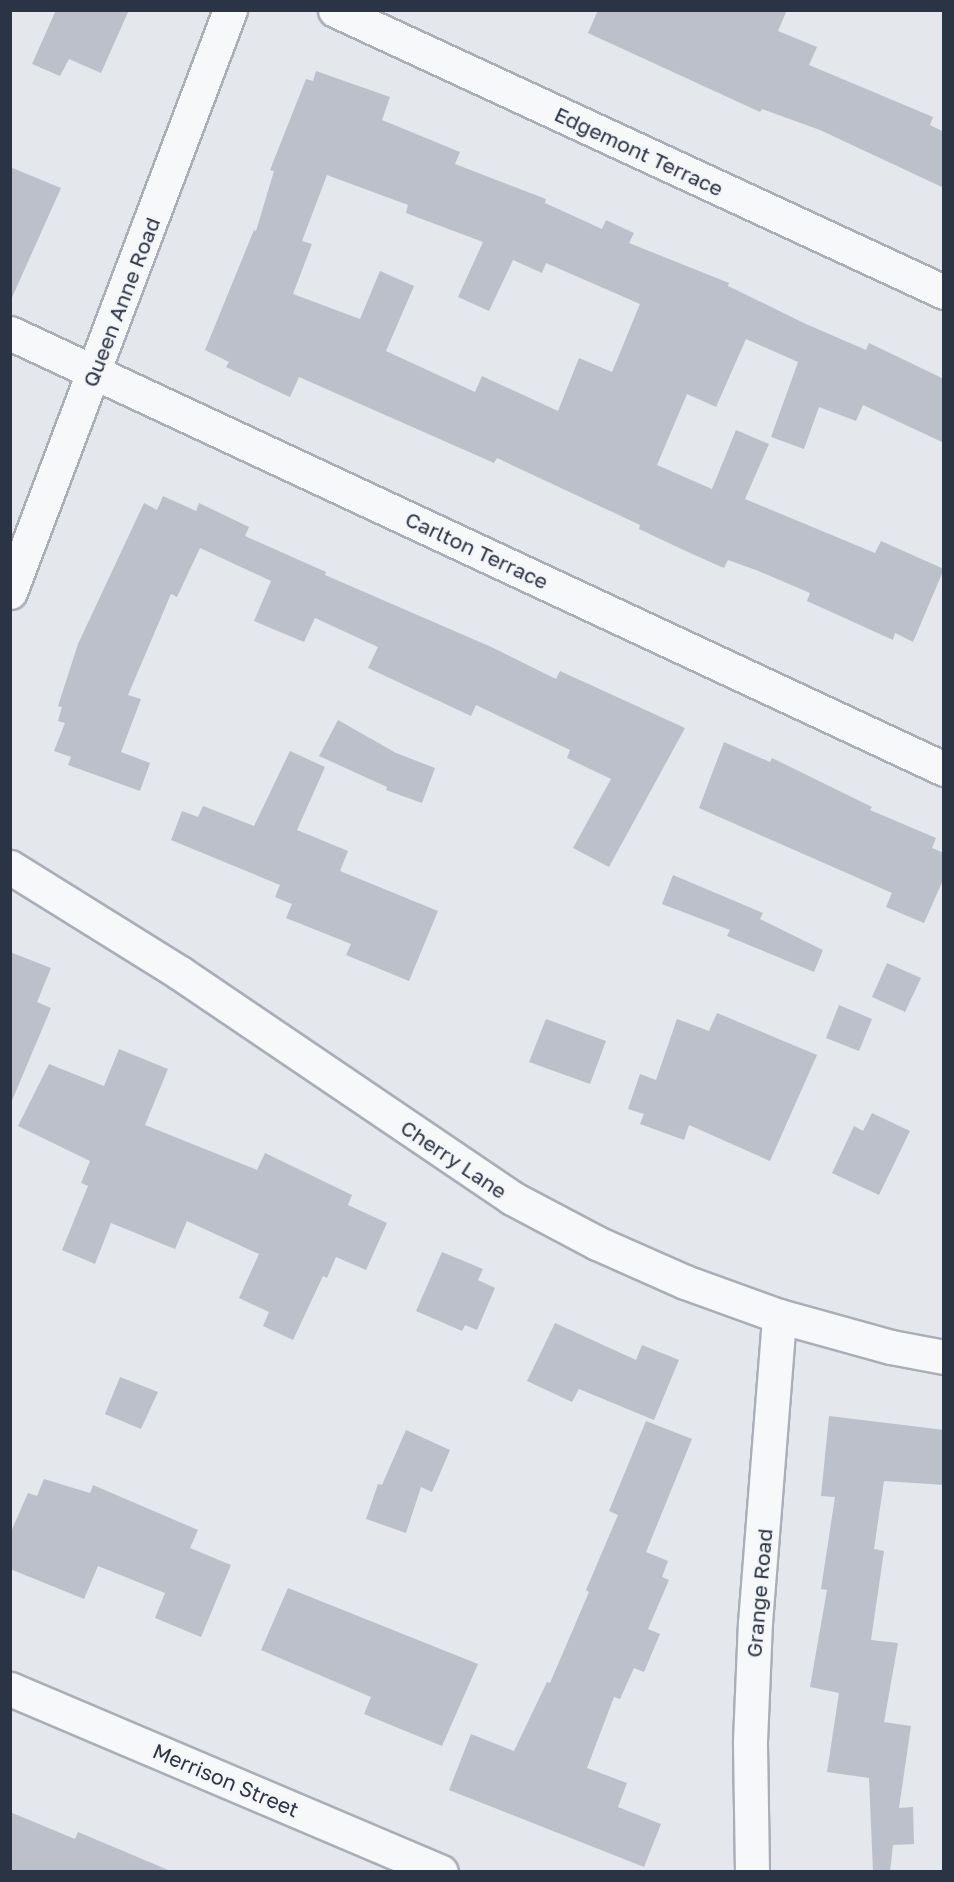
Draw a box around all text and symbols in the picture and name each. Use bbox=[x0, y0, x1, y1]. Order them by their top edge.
street label: Edgemont Terrace bbox=[551, 101, 727, 201]
street label: Queen Anne Road bbox=[77, 214, 165, 390]
street label: Carlton Terrace bbox=[402, 506, 552, 594]
street label: Cherry Lane bbox=[396, 1114, 512, 1204]
street label: Grange Road bbox=[741, 1527, 777, 1659]
street label: Merrison Street bbox=[149, 1738, 303, 1822]

